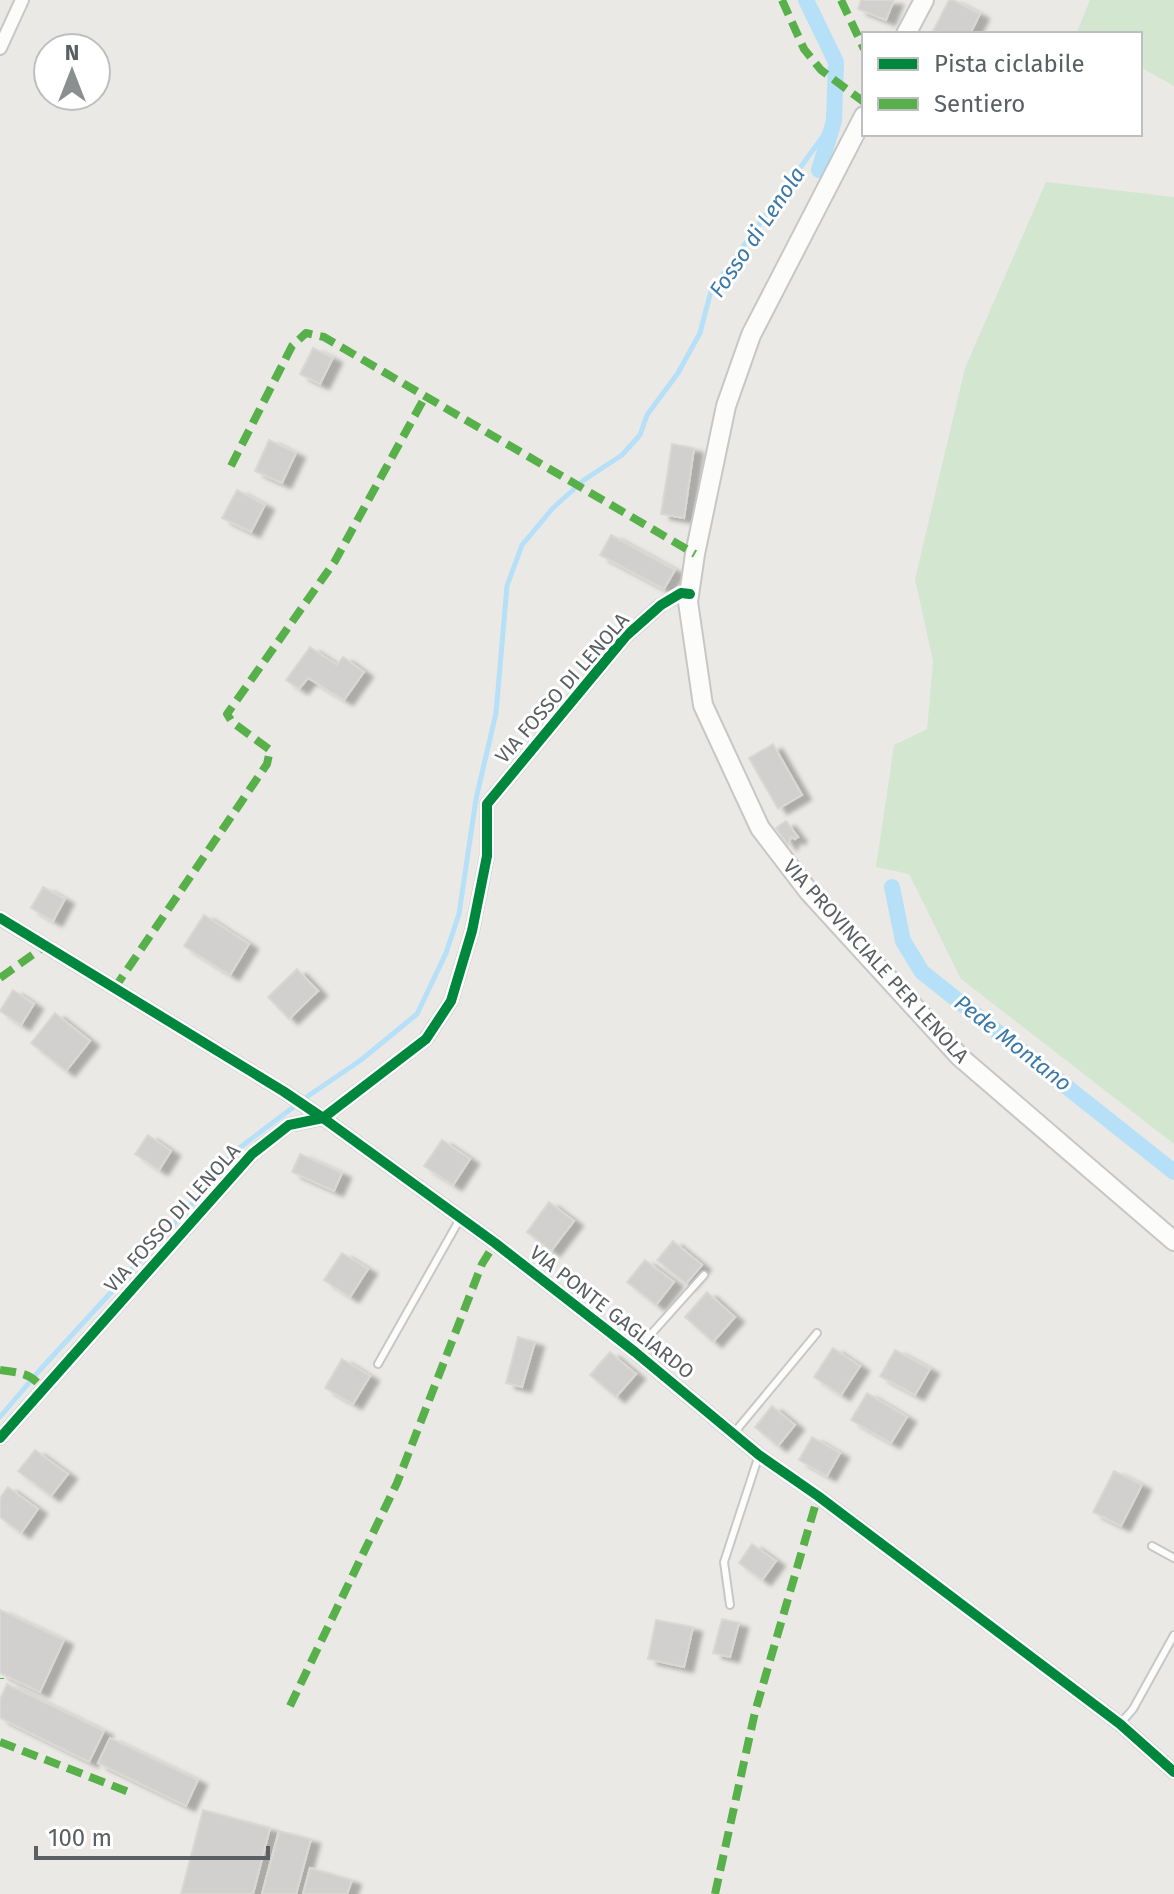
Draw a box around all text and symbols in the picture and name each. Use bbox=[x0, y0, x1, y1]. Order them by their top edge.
north arrow bbox=[32, 32, 112, 112]
legend bbox=[862, 32, 1142, 136]
text: N bbox=[65, 39, 79, 66]
text: Pista ciclabile bbox=[934, 50, 1085, 78]
text: Sentiero bbox=[934, 90, 1025, 118]
water label: Fosso di Lenola bbox=[703, 162, 811, 302]
street label: VIA FOSSO DI LENOLA bbox=[490, 607, 634, 768]
street label: VIA PROVINCIALE PER LENOLA bbox=[778, 854, 974, 1068]
water label: Pede Montano bbox=[949, 989, 1077, 1097]
street label: VIA FOSSO DI LENOLA bbox=[99, 1138, 245, 1297]
street label: VIA PONTE GAGLIARDO bbox=[525, 1240, 699, 1384]
scale bar bbox=[36, 1810, 268, 1860]
text: 100 m bbox=[48, 1824, 112, 1852]

